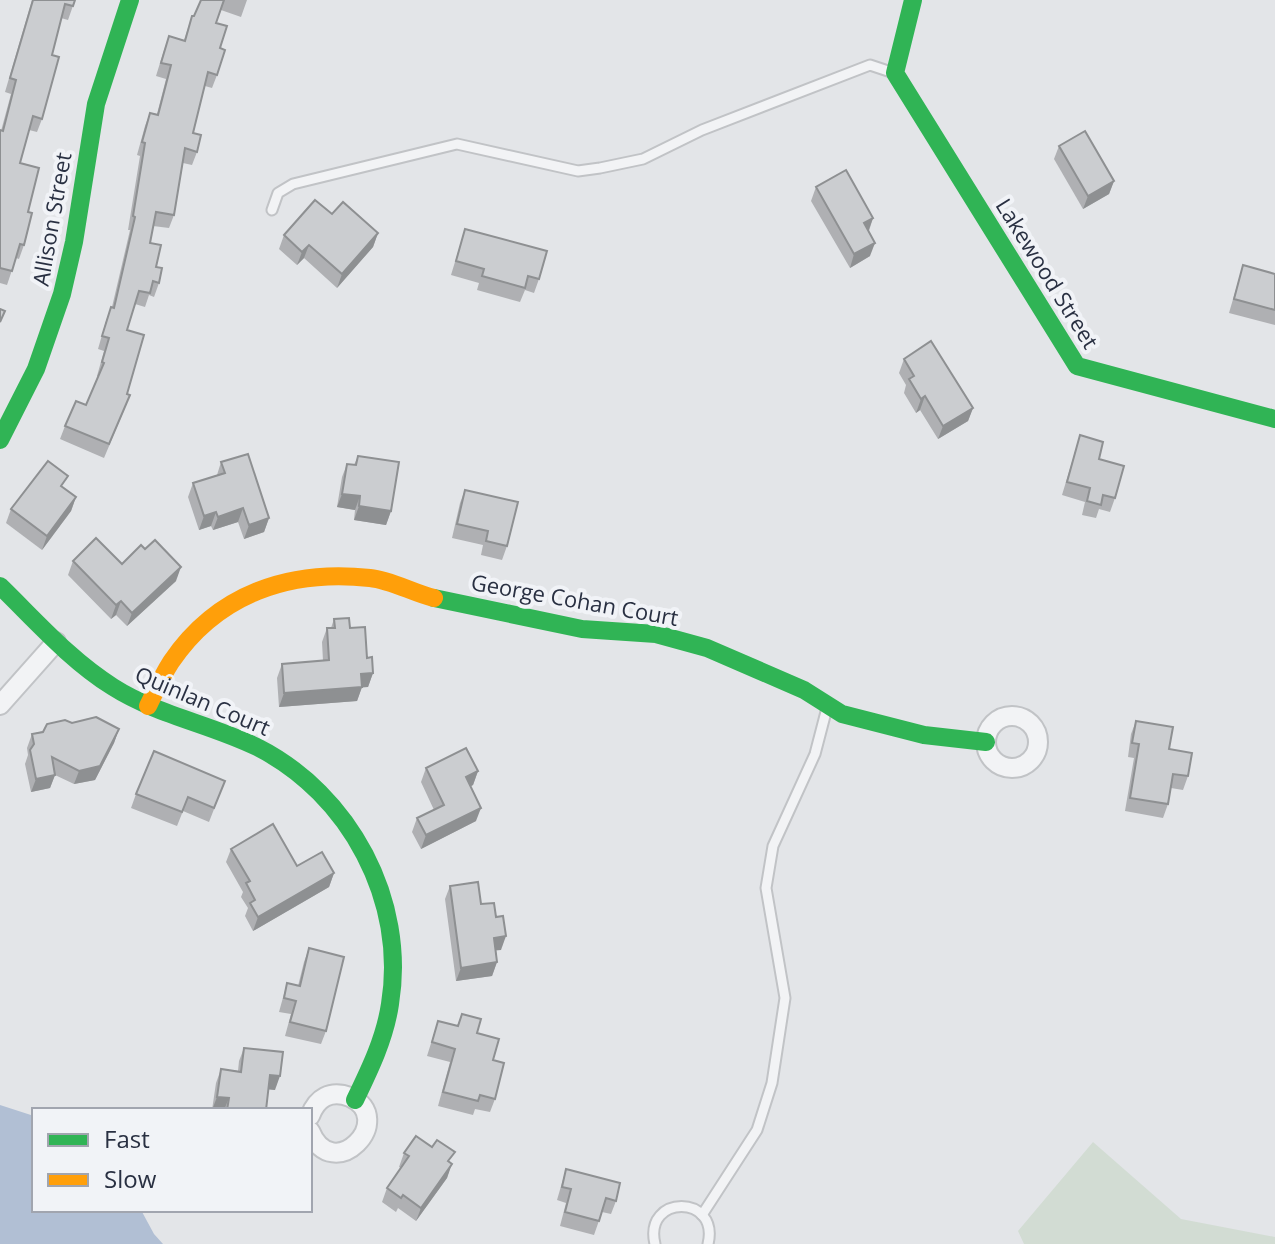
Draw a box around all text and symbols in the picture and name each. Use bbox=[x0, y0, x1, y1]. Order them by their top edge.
street label: Allison Street bbox=[25, 150, 78, 288]
street label: Lakewood Street bbox=[990, 192, 1106, 354]
street label: George Cohan Court bbox=[469, 566, 681, 632]
street label: Quinlan Court bbox=[131, 658, 275, 742]
legend bbox=[32, 1108, 312, 1212]
text: Fast bbox=[104, 1122, 150, 1155]
text: Slow bbox=[104, 1162, 157, 1195]

